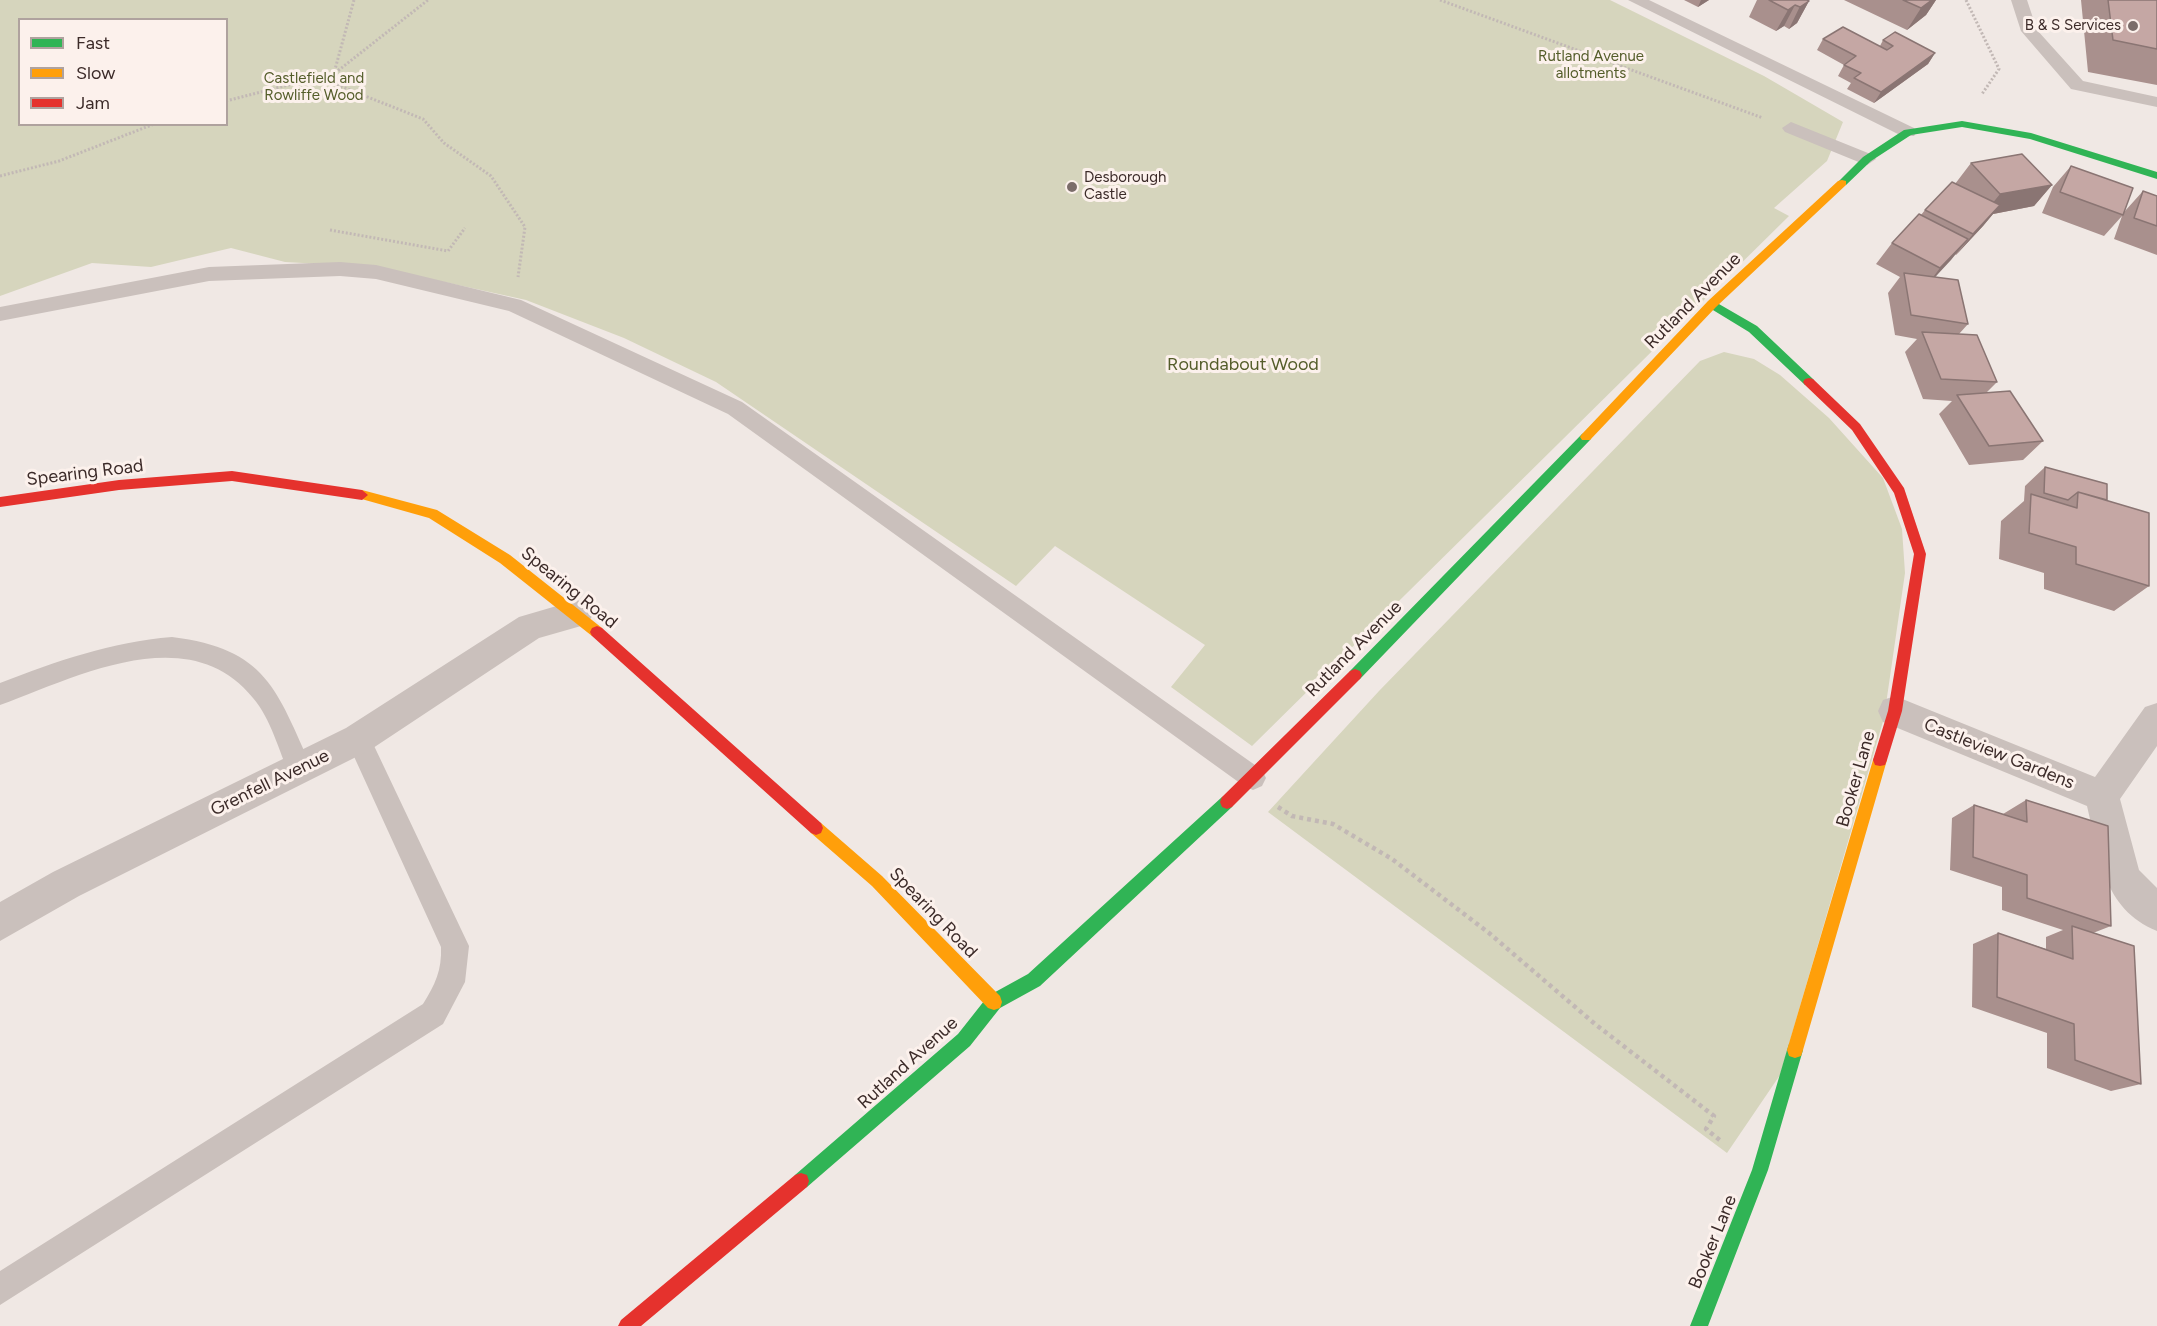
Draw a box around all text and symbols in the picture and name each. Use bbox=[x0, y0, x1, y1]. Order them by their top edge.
place label: B & S Services bbox=[2025, 17, 2121, 35]
legend bbox=[18, 18, 228, 126]
marker: B & S Services bbox=[2126, 19, 2140, 33]
text: Fast bbox=[76, 32, 110, 54]
park label: Rutland Avenue allotments bbox=[1538, 48, 1644, 83]
text: Slow bbox=[76, 62, 115, 84]
park label: Castlefield and Rowliffe Wood bbox=[264, 70, 364, 105]
text: Jam bbox=[76, 92, 110, 114]
place label: Desborough Castle bbox=[1084, 169, 1166, 204]
marker: Desborough Castle bbox=[1065, 180, 1079, 194]
street label: Rutland Avenue bbox=[1640, 248, 1746, 354]
park label: Roundabout Wood bbox=[1167, 354, 1319, 376]
street label: Spearing Road bbox=[25, 455, 145, 491]
street label: Spearing Road bbox=[517, 543, 621, 633]
street label: Rutland Avenue bbox=[1301, 596, 1407, 702]
street label: Castleview Gardens bbox=[1921, 714, 2077, 794]
street label: Booker Lane bbox=[1832, 728, 1880, 830]
street label: Grenfell Avenue bbox=[207, 745, 333, 821]
street label: Spearing Road bbox=[884, 863, 982, 963]
street label: Rutland Avenue bbox=[854, 1012, 962, 1114]
street label: Booker Lane bbox=[1684, 1192, 1742, 1292]

